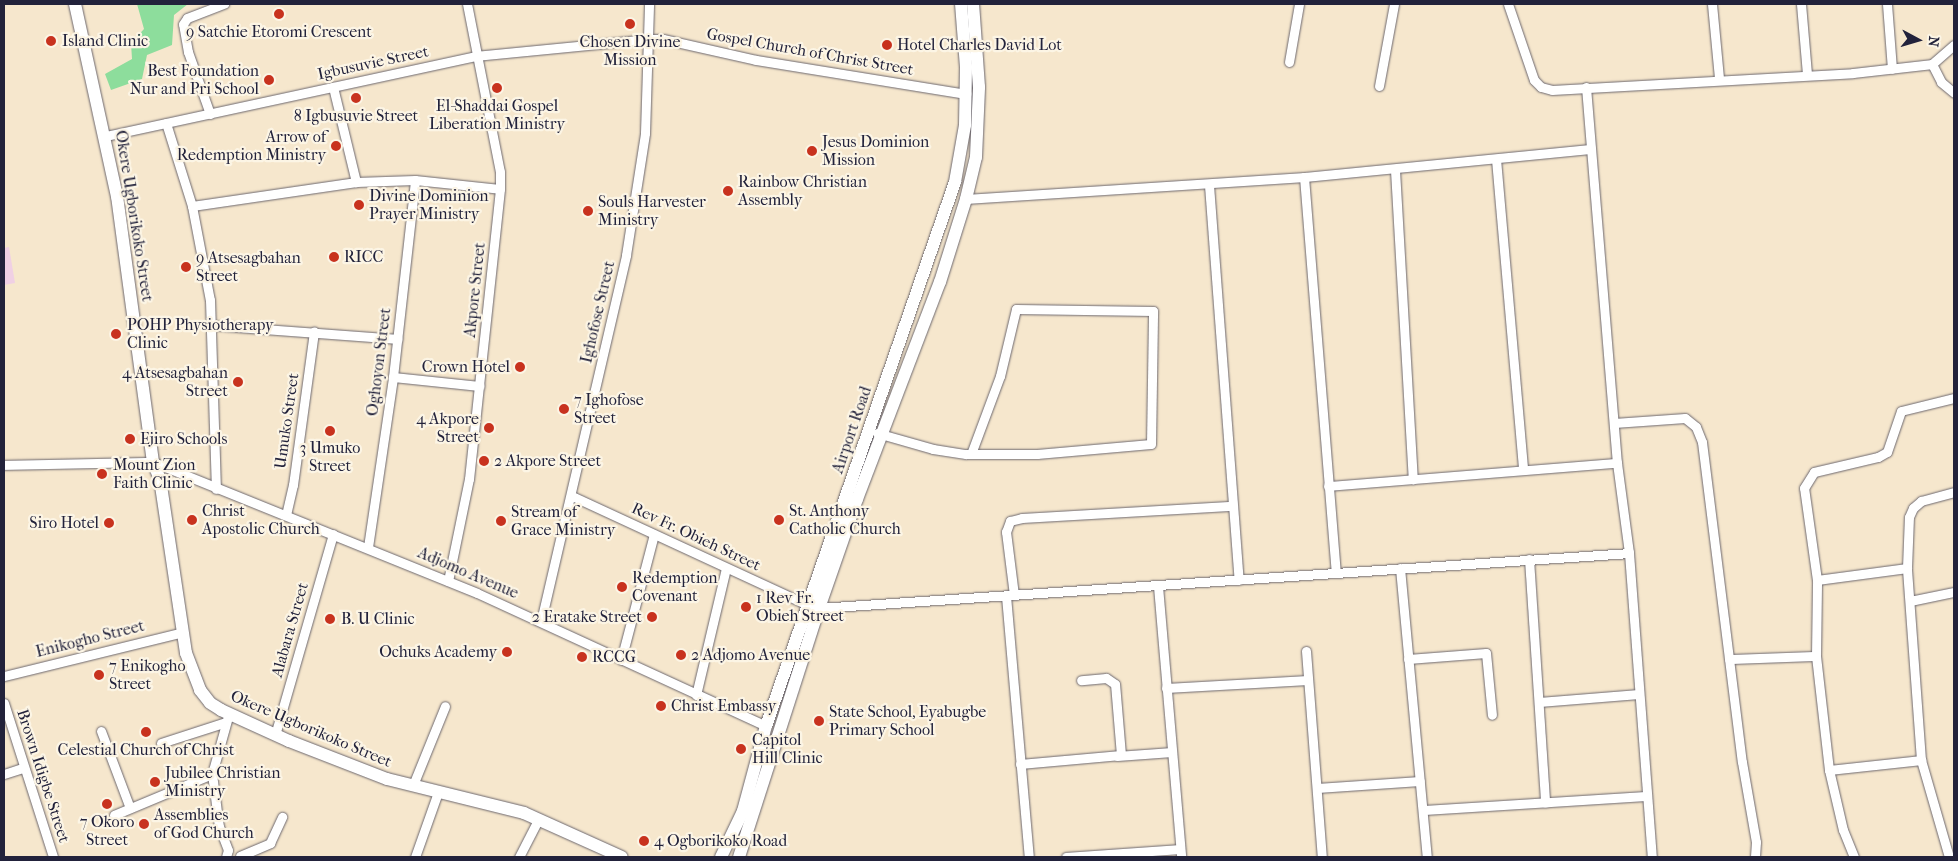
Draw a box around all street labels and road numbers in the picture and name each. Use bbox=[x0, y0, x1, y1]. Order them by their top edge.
street label: Gospel Church of Christ Street bbox=[705, 24, 915, 80]
street label: Igbusuvie Street bbox=[316, 42, 430, 84]
street label: Okere Ugborikoko Street bbox=[111, 129, 157, 303]
street label: Akpore Street bbox=[460, 241, 490, 339]
street label: Ighofose Street bbox=[577, 259, 619, 365]
street label: Oghoyon Street bbox=[363, 307, 395, 417]
street label: Umuko Street bbox=[271, 372, 303, 470]
street label: Airport Road bbox=[828, 384, 876, 476]
street label: Rev Fr. Obieh Street bbox=[628, 499, 764, 575]
street label: Adjomo Avenue bbox=[415, 543, 521, 603]
street label: Alabara Street bbox=[267, 580, 313, 680]
street label: Enikogho Street bbox=[34, 616, 146, 662]
street label: Okere Ugborikoko Street bbox=[228, 686, 394, 772]
street label: Brown Idigbe Street bbox=[12, 707, 74, 845]

